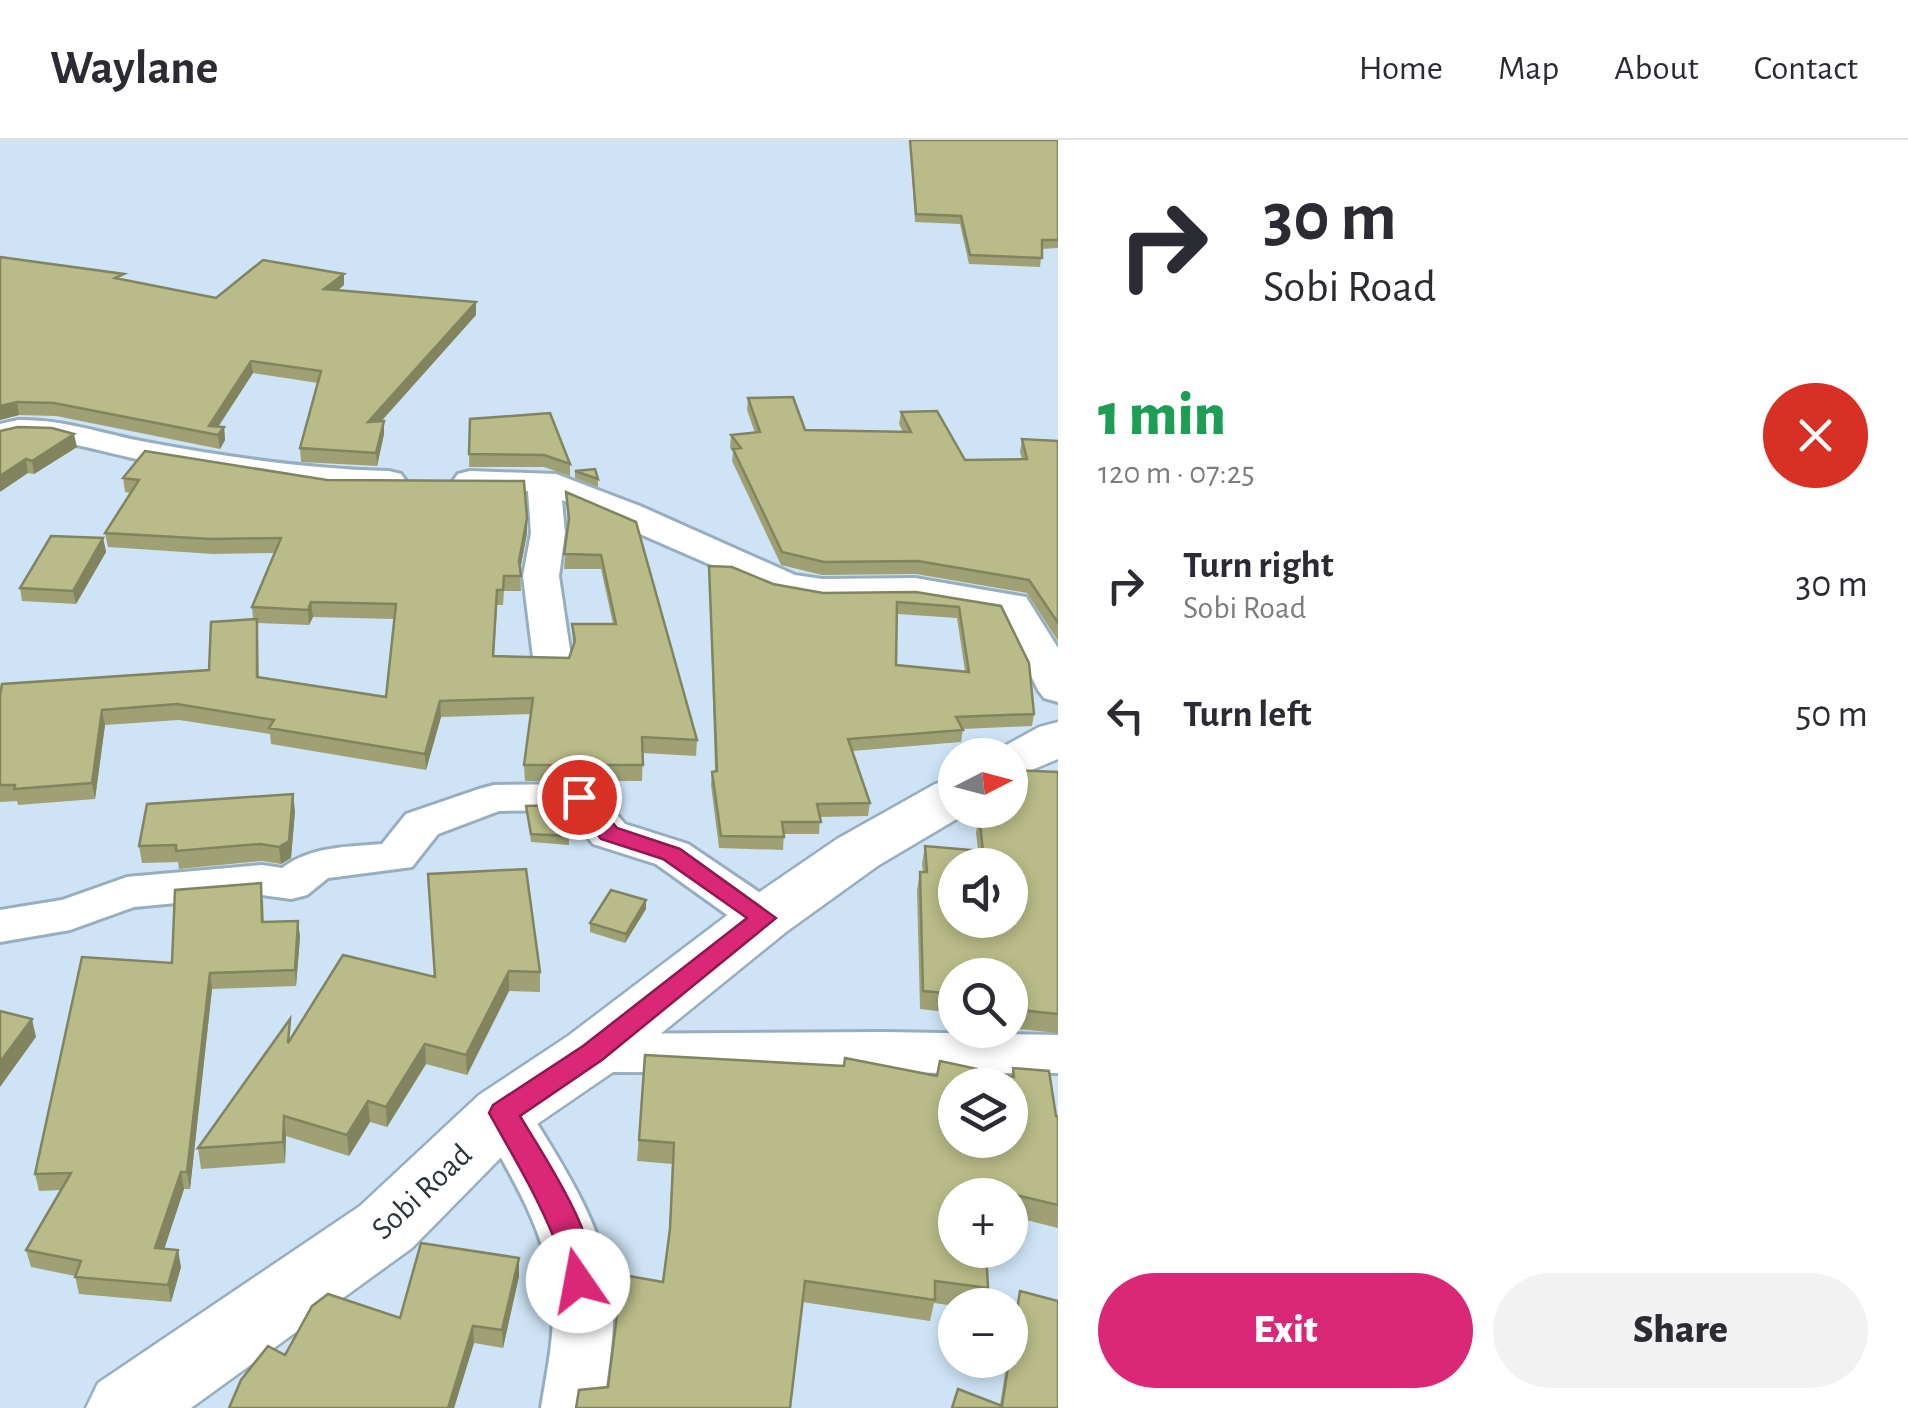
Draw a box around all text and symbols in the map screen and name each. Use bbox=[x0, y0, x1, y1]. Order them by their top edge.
text: Waylane bbox=[50, 45, 218, 93]
text: Home bbox=[1359, 51, 1443, 86]
text: Map bbox=[1498, 51, 1559, 86]
text: About bbox=[1614, 51, 1699, 86]
text: Contact bbox=[1754, 51, 1858, 86]
icon: right bbox=[1098, 180, 1228, 310]
text: 30 m bbox=[1263, 183, 1397, 253]
text: Sobi Road bbox=[1263, 265, 1436, 310]
button: close bbox=[1763, 383, 1868, 488]
text: 1 min bbox=[1098, 386, 1226, 446]
text: 120 m · 07:25 bbox=[1098, 457, 1255, 489]
text: Turn right bbox=[1183, 547, 1333, 585]
icon: right bbox=[1098, 558, 1153, 613]
text: 30 m bbox=[1796, 566, 1868, 604]
text: Sobi Road bbox=[1183, 592, 1306, 624]
icon: left bbox=[1098, 688, 1153, 743]
text: Turn left bbox=[1183, 696, 1311, 734]
text: 50 m bbox=[1795, 696, 1868, 734]
north arrow bbox=[938, 738, 1028, 828]
map controls bbox=[938, 738, 1028, 1378]
pin bbox=[537, 755, 622, 840]
icon: arrive bbox=[552, 770, 607, 825]
button: sound bbox=[938, 848, 1028, 938]
button: search bbox=[938, 958, 1028, 1048]
button: layers bbox=[938, 1068, 1028, 1158]
street label: Sobi Road bbox=[366, 1138, 478, 1245]
button: + bbox=[938, 1178, 1028, 1268]
position arrow bbox=[526, 1229, 630, 1333]
button: Exit bbox=[1098, 1273, 1473, 1388]
button: Share bbox=[1493, 1273, 1868, 1388]
button: − bbox=[938, 1288, 1028, 1378]

